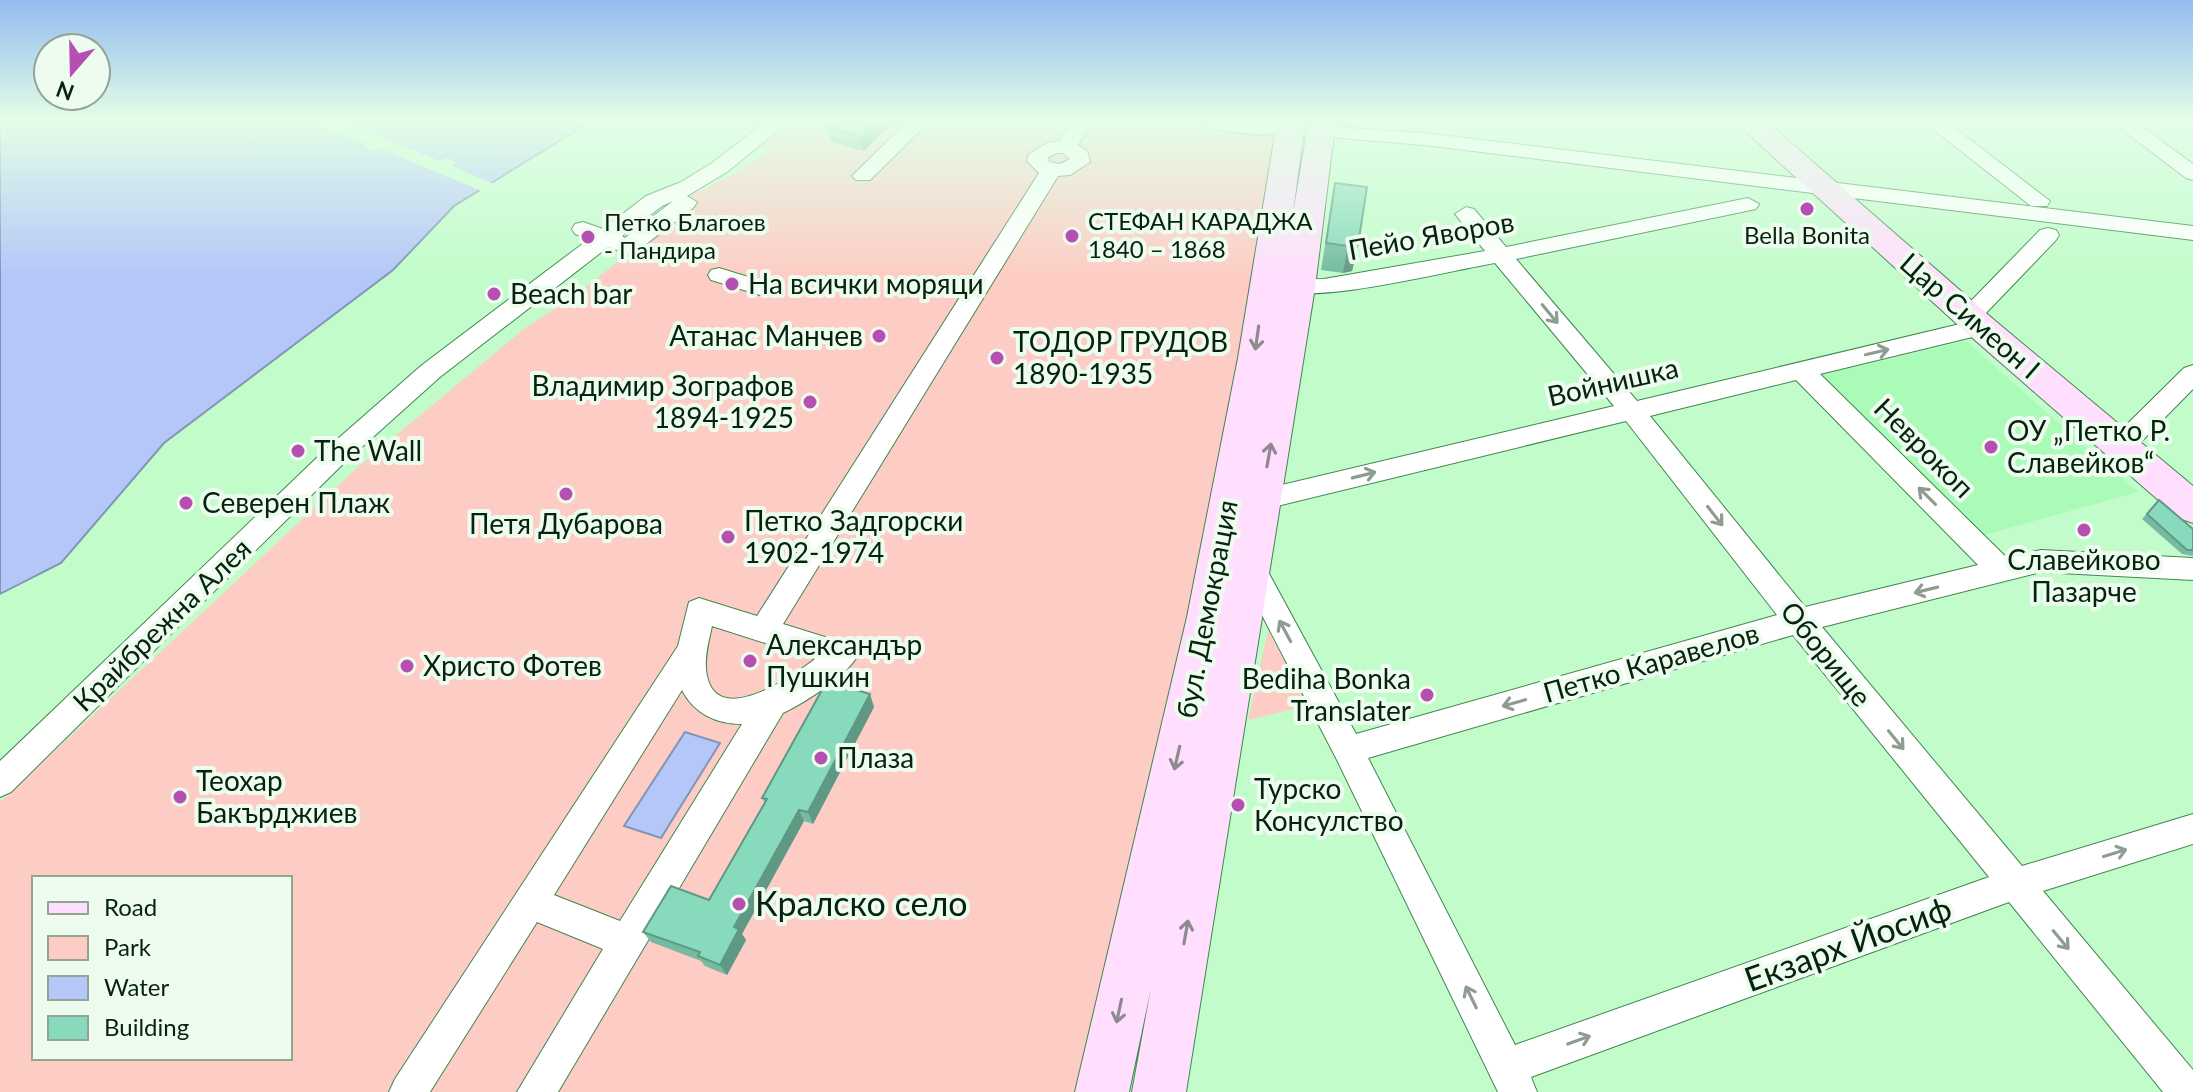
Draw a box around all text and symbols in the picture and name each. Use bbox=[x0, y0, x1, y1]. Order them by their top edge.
north arrow bbox=[32, 32, 112, 112]
text: N bbox=[52, 76, 78, 107]
marker: Bella Bonita bbox=[1798, 200, 1816, 218]
street label: Пейо Яворов bbox=[1345, 204, 1516, 266]
place label: СТЕФАН КАРАДЖА 1840 – 1868 bbox=[1088, 206, 1313, 263]
place label: Петко Благоев - Пандира bbox=[604, 207, 766, 264]
place label: Bella Bonita bbox=[1744, 220, 1870, 249]
marker: СТЕФАН КАРАДЖА 1840 – 1868 bbox=[1063, 227, 1081, 245]
marker: Петко Благоев - Пандира bbox=[579, 228, 597, 246]
street label: Цар Симеон I bbox=[1894, 245, 2048, 385]
place label: На всички моряци bbox=[748, 266, 984, 300]
marker: На всички моряци bbox=[723, 275, 741, 293]
place label: Beach bar bbox=[510, 276, 633, 310]
marker: Beach bar bbox=[485, 285, 503, 303]
one-way arrow bbox=[1541, 304, 1559, 324]
place label: Атанас Манчев bbox=[669, 318, 863, 352]
place label: TOДOP ГРУДОВ 1890-1935 bbox=[1013, 324, 1228, 390]
one-way arrow bbox=[1250, 324, 1265, 351]
marker: Атанас Манчев bbox=[870, 327, 888, 345]
one-way arrow bbox=[1864, 343, 1890, 358]
marker: TOДOP ГРУДОВ 1890-1935 bbox=[988, 349, 1006, 367]
street label: Войнишка bbox=[1544, 349, 1681, 413]
place label: Владимир Зографов 1894-1925 bbox=[532, 368, 794, 434]
street label: Неврокоп bbox=[1868, 390, 1982, 504]
marker: Владимир Зографов 1894-1925 bbox=[801, 393, 819, 411]
place label: ОУ „Петко Р. Славейков“ bbox=[2007, 413, 2170, 479]
place label: The Wall bbox=[314, 433, 422, 467]
marker: ОУ „Петко Р. Славейков“ bbox=[1982, 438, 2000, 456]
marker: The Wall bbox=[289, 442, 307, 460]
one-way arrow bbox=[1262, 443, 1277, 468]
one-way arrow bbox=[1351, 466, 1376, 481]
place label: Северен Плаж bbox=[202, 485, 390, 519]
marker: Петя Дубарова bbox=[557, 485, 575, 503]
one-way arrow bbox=[1918, 487, 1937, 506]
marker: Северен Плаж bbox=[177, 494, 195, 512]
street label: бул. Демокрация bbox=[1168, 497, 1244, 721]
place label: Петко Задгорски 1902-1974 bbox=[744, 503, 963, 569]
one-way arrow bbox=[1706, 505, 1724, 526]
place label: Петя Дубарова bbox=[469, 506, 663, 540]
marker: Славейково Пазарче bbox=[2075, 521, 2093, 539]
marker: Петко Задгорски 1902-1974 bbox=[719, 528, 737, 546]
street label: Крайбрежна Алея bbox=[65, 531, 257, 718]
place label: Славейково Пазарче bbox=[2007, 542, 2161, 608]
one-way arrow bbox=[1914, 583, 1940, 598]
street label: Оборище bbox=[1774, 594, 1879, 713]
street label: Петко Каравелов bbox=[1539, 615, 1762, 709]
one-way arrow bbox=[1277, 620, 1293, 644]
place label: Александър Пушкин bbox=[766, 627, 922, 693]
place label: Христо Фотев bbox=[423, 648, 602, 682]
marker: Александър Пушкин bbox=[741, 652, 759, 670]
marker: Христо Фотев bbox=[398, 657, 416, 675]
place label: Bediha Bonka Translater bbox=[1242, 661, 1411, 727]
marker: Bediha Bonka Translater bbox=[1418, 686, 1436, 704]
one-way arrow bbox=[1501, 696, 1527, 711]
one-way arrow bbox=[1887, 729, 1905, 750]
place label: Плаза bbox=[837, 740, 914, 774]
one-way arrow bbox=[1169, 745, 1184, 770]
marker: Плаза bbox=[812, 749, 830, 767]
place label: Теохар Бакърджиев bbox=[196, 763, 357, 829]
place label: Турско Консулство bbox=[1254, 771, 1404, 837]
marker: Теохар Бакърджиев bbox=[171, 788, 189, 806]
marker: Турско Консулство bbox=[1229, 796, 1247, 814]
one-way arrow bbox=[2102, 845, 2128, 860]
legend bbox=[32, 876, 292, 1060]
place label: Кралско село bbox=[755, 882, 968, 923]
street label: Екзарх Йосиф bbox=[1738, 886, 1957, 999]
text: Road bbox=[104, 892, 157, 921]
marker: Кралско село bbox=[730, 895, 748, 913]
one-way arrow bbox=[1180, 920, 1195, 945]
one-way arrow bbox=[2053, 929, 2070, 950]
text: Park bbox=[104, 932, 152, 961]
text: Water bbox=[104, 972, 169, 1001]
one-way arrow bbox=[1463, 985, 1478, 1009]
one-way arrow bbox=[1111, 998, 1126, 1024]
text: Building bbox=[104, 1012, 189, 1041]
one-way arrow bbox=[1566, 1032, 1591, 1047]

